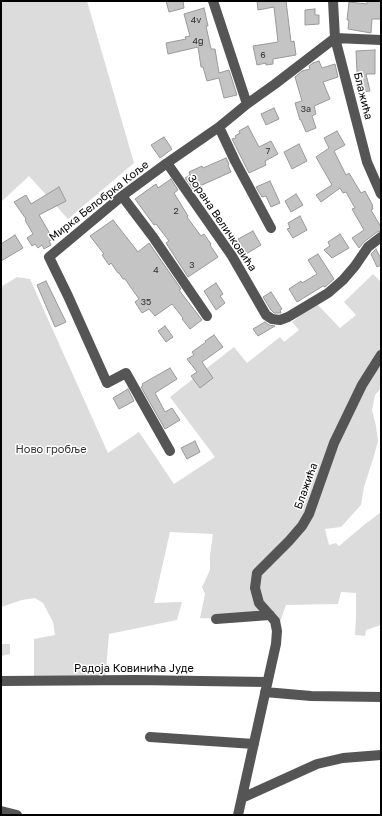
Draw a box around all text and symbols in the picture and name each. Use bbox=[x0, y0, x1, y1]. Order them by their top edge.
house number: 4v bbox=[191, 15, 201, 25]
house number: 4g bbox=[192, 36, 204, 46]
house number: 6 bbox=[260, 50, 266, 60]
street label: Блажића bbox=[351, 71, 375, 121]
house number: 3a bbox=[301, 104, 311, 114]
house number: 7 bbox=[266, 146, 270, 156]
street label: Мирка Белобрка Коље bbox=[47, 158, 151, 244]
street label: Зорана Величковића bbox=[185, 172, 259, 274]
house number: 2 bbox=[173, 206, 179, 216]
house number: 3 bbox=[189, 260, 195, 270]
house number: 4 bbox=[153, 265, 159, 275]
house number: 35 bbox=[141, 297, 151, 307]
park label: Ново гробље bbox=[15, 443, 87, 457]
street label: Блажића bbox=[292, 461, 320, 511]
street label: Радоја Ковинића Јуде bbox=[74, 662, 194, 676]

